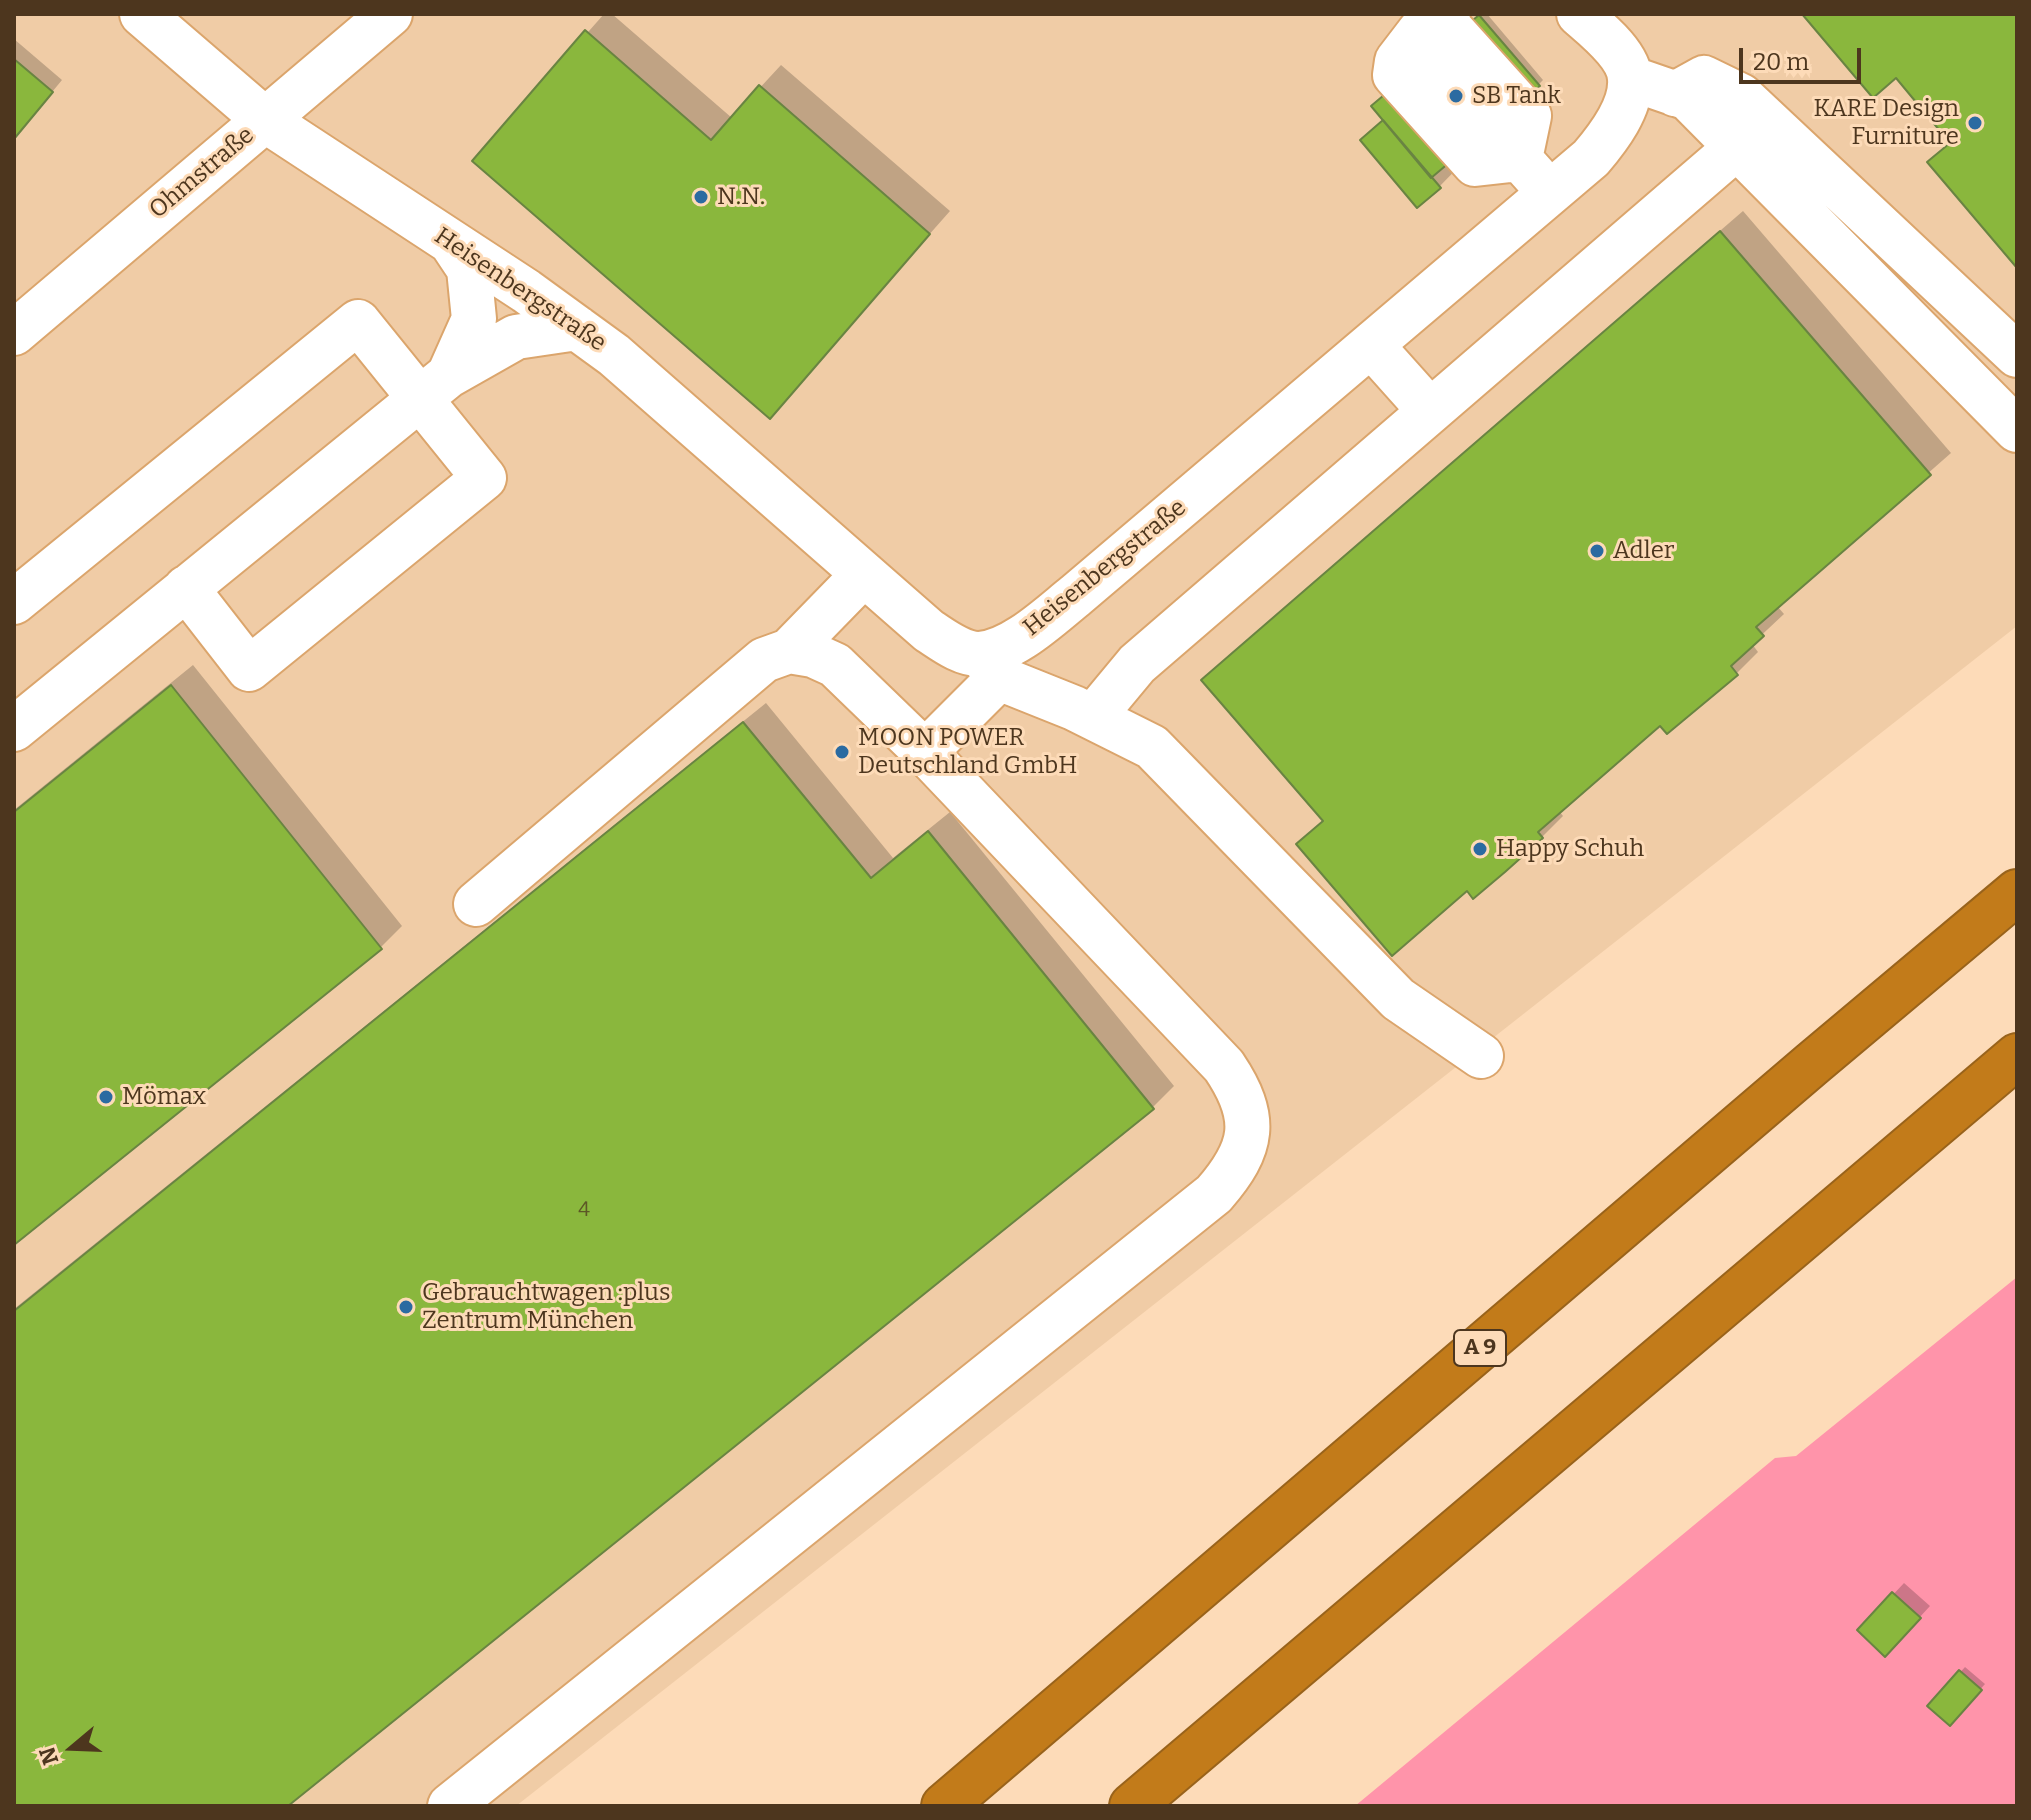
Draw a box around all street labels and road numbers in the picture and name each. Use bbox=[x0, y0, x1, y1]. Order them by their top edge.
street label: Ohmstraße bbox=[144, 121, 260, 225]
street label: Heisenbergstraße bbox=[429, 222, 611, 358]
street label: Heisenbergstraße bbox=[1018, 494, 1192, 642]
road number: A 9 bbox=[1454, 1330, 1506, 1366]

